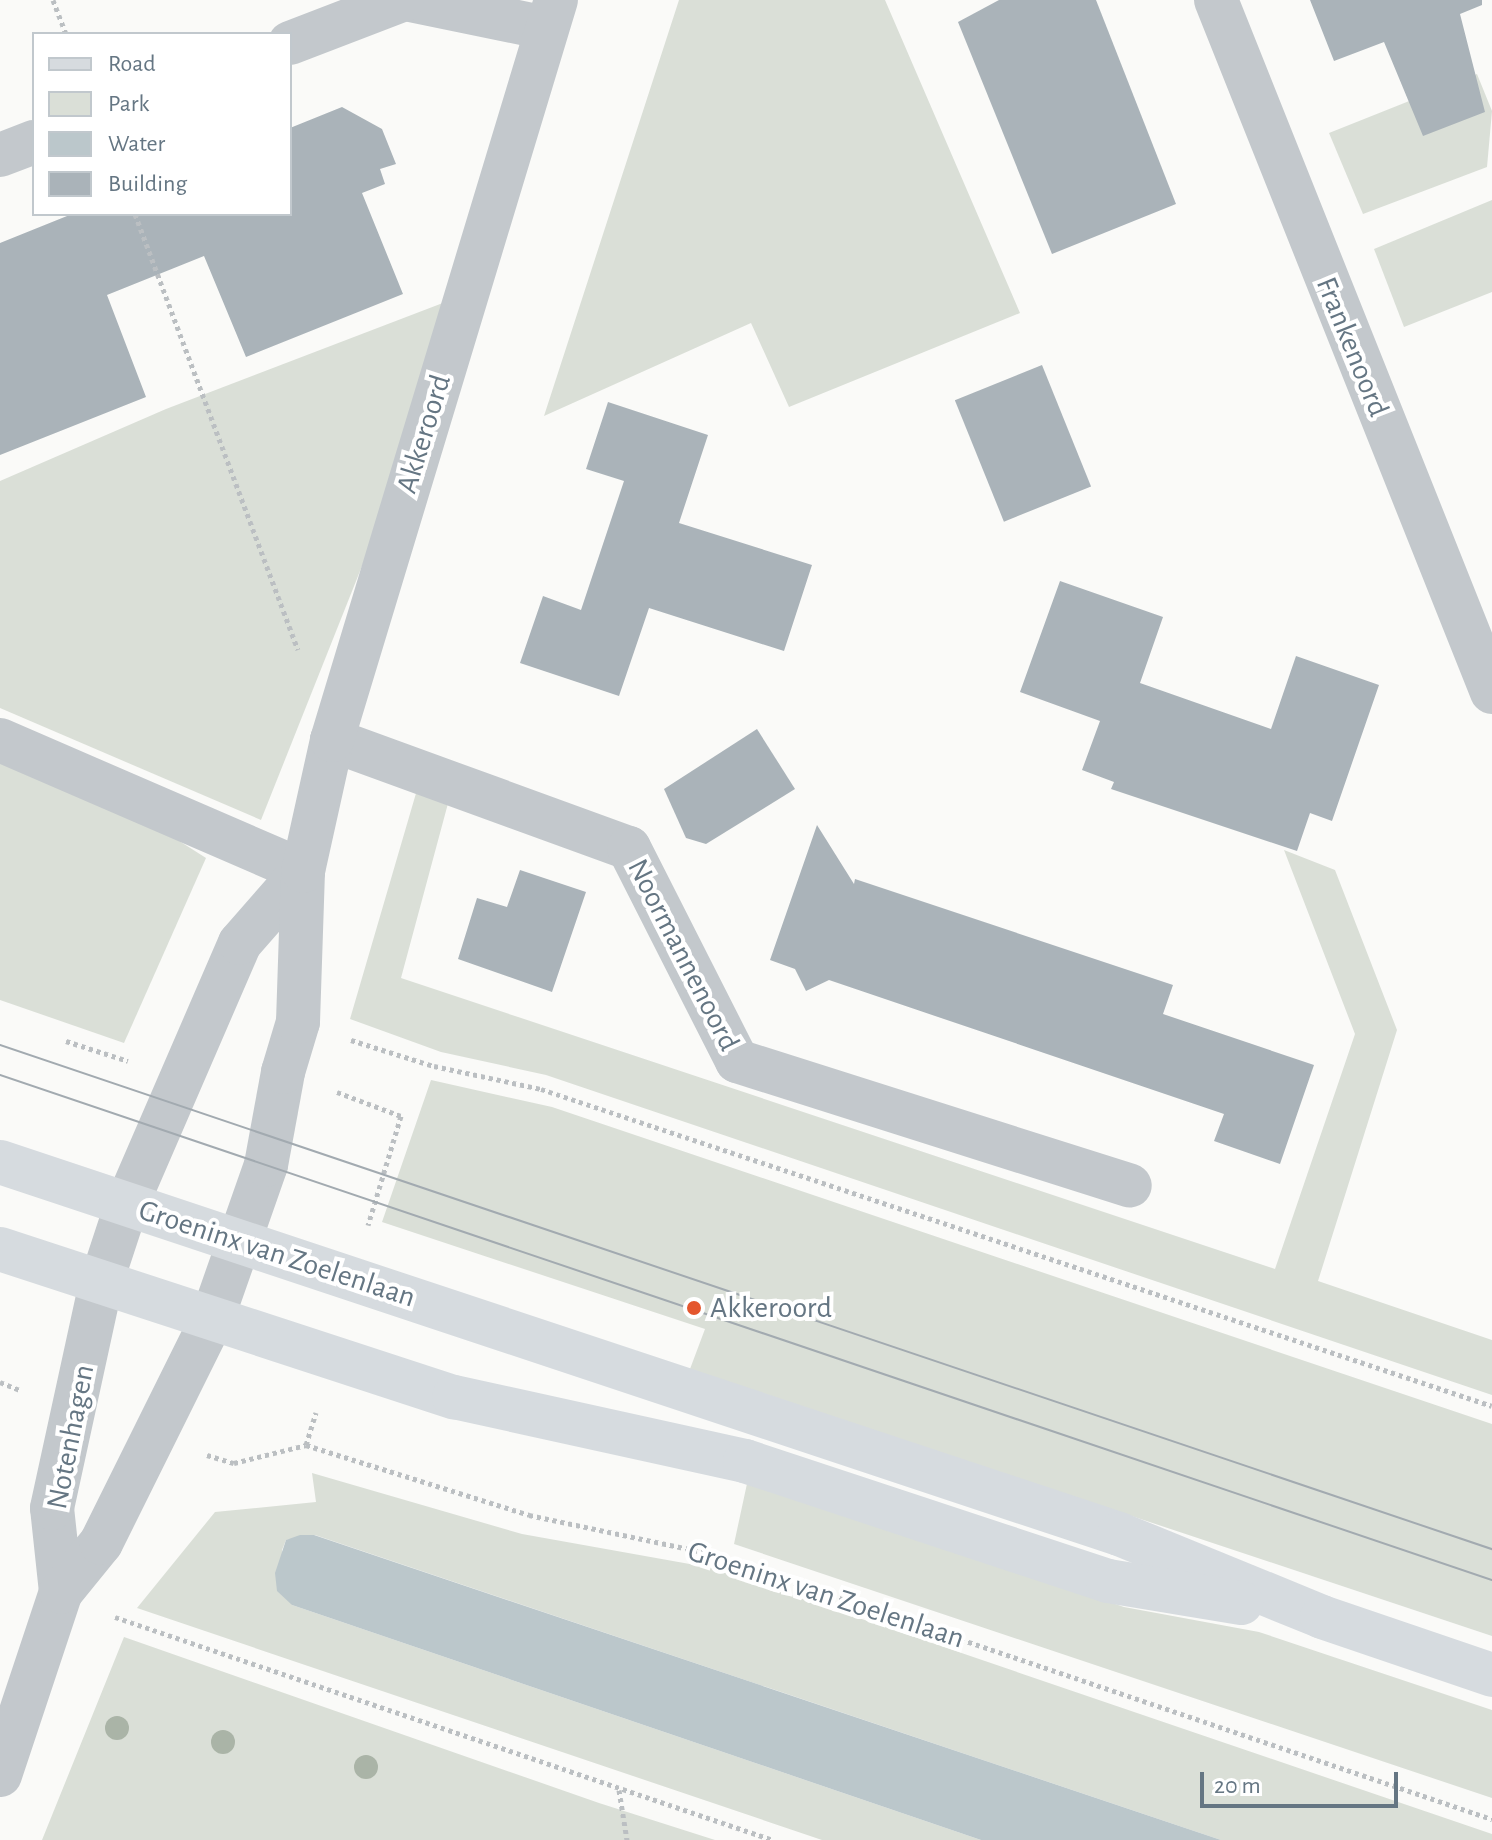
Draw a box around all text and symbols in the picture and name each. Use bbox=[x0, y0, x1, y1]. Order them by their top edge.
legend bbox=[32, 32, 292, 216]
text: Road bbox=[108, 52, 156, 76]
text: Park bbox=[108, 92, 149, 116]
text: Water bbox=[108, 132, 165, 156]
text: Building bbox=[108, 172, 187, 196]
street label: Frankenoord bbox=[1308, 272, 1396, 422]
street label: Akkeroord bbox=[389, 370, 459, 498]
street label: Noormannenoord bbox=[619, 853, 747, 1057]
street label: Groeninx van Zoelenlaan bbox=[134, 1192, 420, 1316]
place label: Akkeroord bbox=[710, 1290, 832, 1326]
marker: Akkeroord bbox=[685, 1299, 703, 1317]
street label: Notenhagen bbox=[39, 1362, 103, 1512]
street label: Groeninx van Zoelenlaan bbox=[683, 1533, 969, 1657]
scale bar bbox=[1204, 1756, 1402, 1806]
text: 20 m bbox=[1214, 1774, 1261, 1798]

